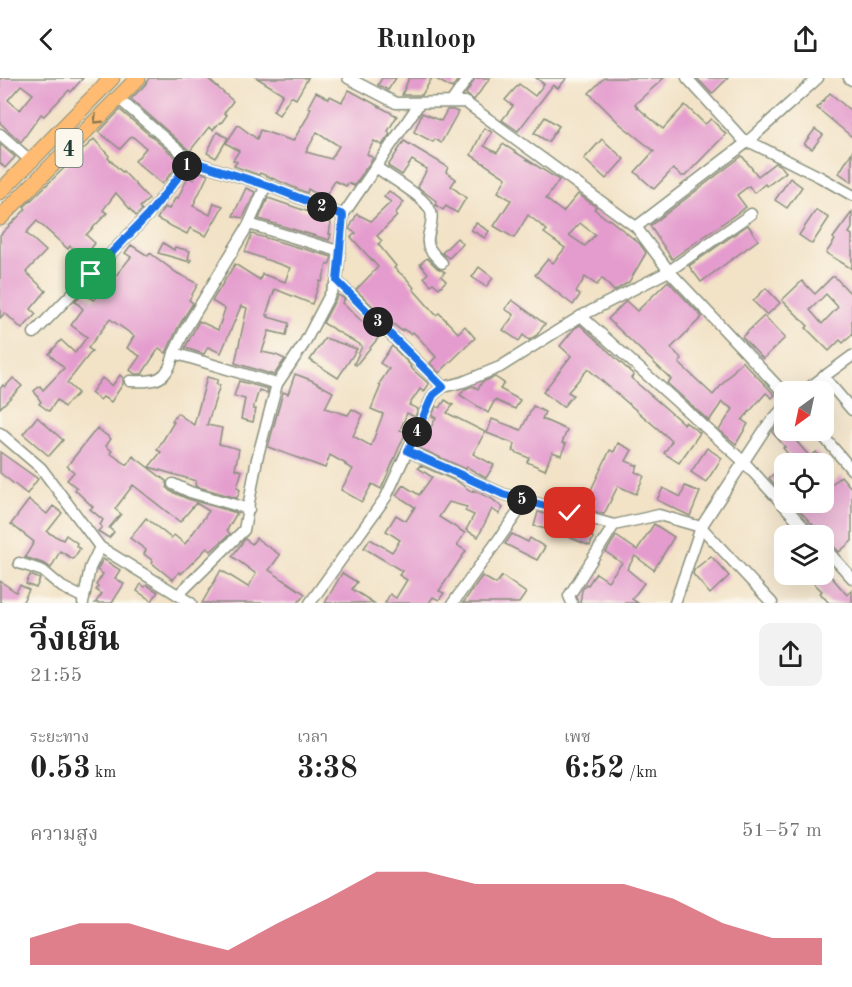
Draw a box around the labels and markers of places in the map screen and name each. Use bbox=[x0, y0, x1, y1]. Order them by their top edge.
pin: 1 bbox=[172, 151, 202, 181]
pin: 2 bbox=[307, 192, 337, 222]
pin bbox=[65, 248, 116, 299]
pin: 3 bbox=[363, 307, 393, 337]
pin: 4 bbox=[402, 417, 432, 447]
pin: 5 bbox=[507, 485, 537, 515]
pin bbox=[544, 487, 595, 538]

